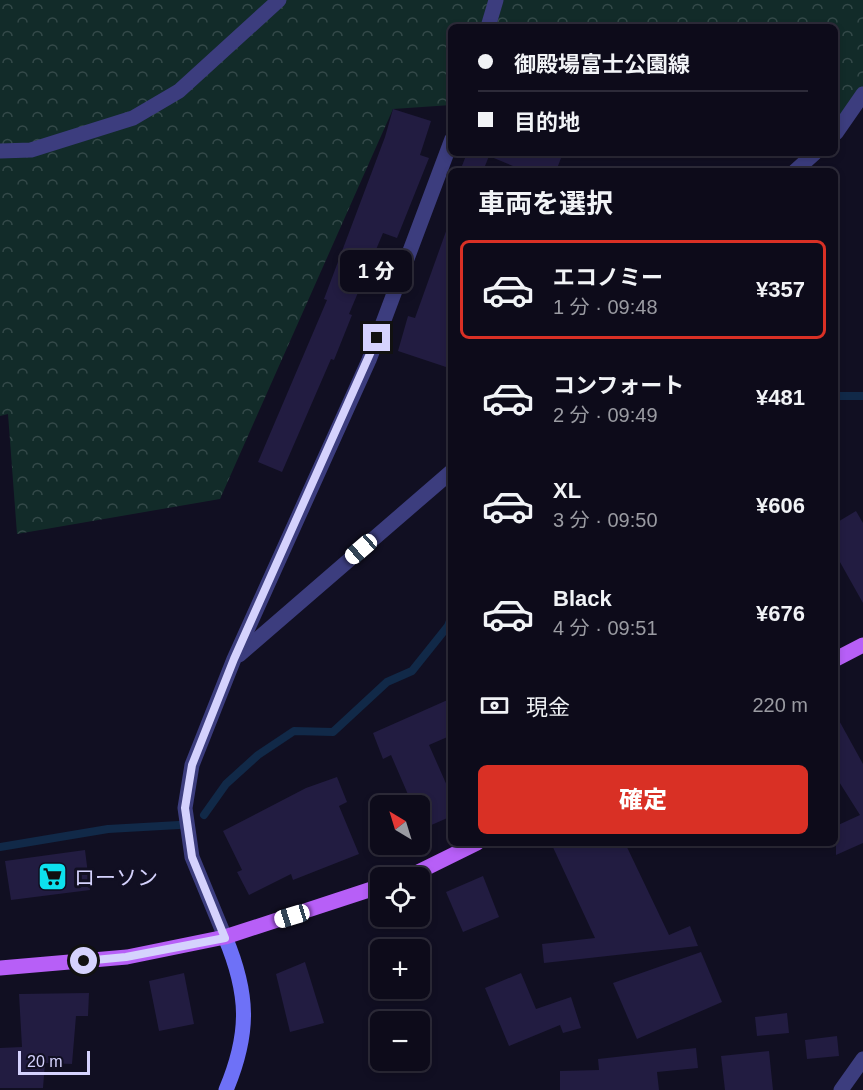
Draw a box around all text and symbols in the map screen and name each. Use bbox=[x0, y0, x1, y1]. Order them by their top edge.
text: 御殿場富士公園線 bbox=[514, 52, 690, 77]
text: 目的地 bbox=[514, 110, 580, 135]
text: 車両を選択 bbox=[478, 189, 613, 219]
callout: 1 分 bbox=[341, 251, 413, 293]
text: 1 分 bbox=[358, 260, 394, 282]
icon: car bbox=[481, 263, 535, 317]
text: エコノミー bbox=[553, 265, 663, 290]
text: ¥357 bbox=[756, 277, 805, 302]
text: 1 分 · 09:48 bbox=[553, 296, 658, 318]
route end bbox=[363, 324, 390, 351]
icon: car bbox=[481, 371, 535, 425]
text: コンフォート bbox=[553, 373, 684, 398]
text: ¥481 bbox=[756, 385, 805, 410]
text: 2 分 · 09:49 bbox=[553, 404, 658, 426]
text: XL bbox=[553, 478, 581, 503]
icon: car bbox=[481, 479, 535, 533]
text: ¥606 bbox=[756, 493, 805, 518]
text: 3 分 · 09:50 bbox=[553, 509, 658, 531]
car bbox=[342, 530, 380, 568]
text: Black bbox=[553, 586, 612, 611]
icon: car bbox=[481, 587, 535, 641]
text: ¥676 bbox=[756, 601, 805, 626]
text: 4 分 · 09:51 bbox=[553, 617, 658, 639]
icon: cash bbox=[478, 689, 511, 722]
text: 220 m bbox=[752, 694, 808, 716]
text: 現金 bbox=[526, 695, 570, 720]
button: 確定 bbox=[478, 765, 808, 834]
north arrow bbox=[370, 795, 430, 855]
map controls bbox=[370, 795, 430, 1071]
supermarket icon: ローソン bbox=[37, 861, 69, 893]
place label: ローソン bbox=[74, 866, 158, 889]
button: locate bbox=[370, 867, 430, 927]
car bbox=[272, 902, 312, 930]
button: + bbox=[370, 939, 430, 999]
route start bbox=[70, 947, 97, 974]
button: − bbox=[370, 1011, 430, 1071]
scale bar bbox=[18, 1048, 90, 1076]
text: 20 m bbox=[27, 1053, 63, 1070]

